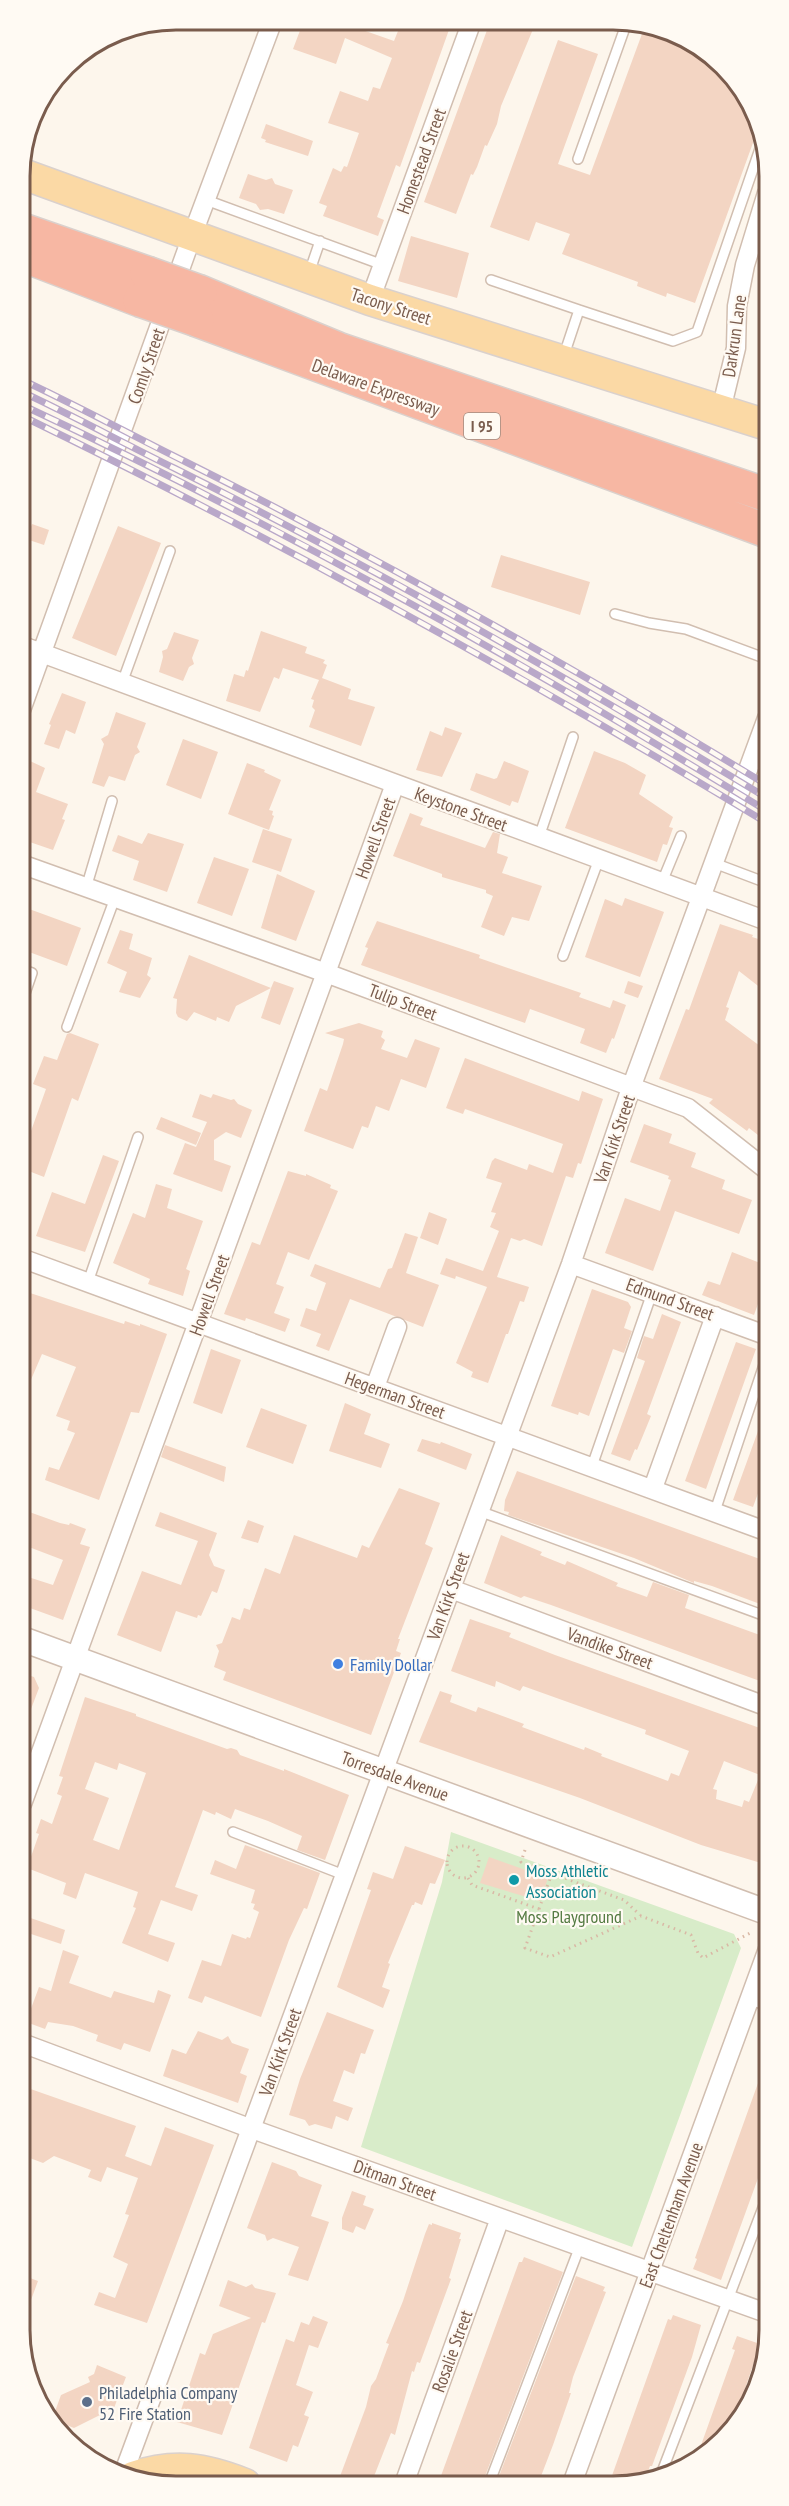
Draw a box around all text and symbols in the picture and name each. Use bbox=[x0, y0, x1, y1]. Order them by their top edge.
street label: Homestead Street bbox=[391, 105, 451, 217]
street label: Tacony Street bbox=[348, 282, 434, 330]
street label: Darkrun Lane bbox=[717, 293, 751, 379]
street label: Comly Street bbox=[122, 325, 170, 407]
street label: Delaware Expressway bbox=[309, 353, 443, 421]
road number: I 95 bbox=[464, 413, 500, 439]
street label: Keystone Street bbox=[411, 782, 511, 836]
street label: Howell Street bbox=[350, 794, 400, 882]
street label: Tulip Street bbox=[366, 978, 440, 1026]
street label: Van Kirk Street bbox=[588, 1092, 640, 1187]
street label: Howell Street bbox=[184, 1251, 234, 1339]
street label: Edmund Street bbox=[623, 1272, 717, 1326]
street label: Hegerman Street bbox=[342, 1366, 448, 1424]
street label: Van Kirk Street bbox=[421, 1549, 475, 1644]
street label: Vandike Street bbox=[563, 1622, 656, 1674]
place label: Family Dollar bbox=[350, 1653, 432, 1676]
marker: Family Dollar bbox=[331, 1657, 345, 1671]
street label: Torresdale Avenue bbox=[338, 1746, 452, 1806]
place label: Moss Athletic Association bbox=[526, 1859, 609, 1903]
marker: Moss Athletic Association bbox=[507, 1873, 521, 1887]
park label: Moss Playground bbox=[516, 1905, 622, 1928]
street label: Van Kirk Street bbox=[253, 2005, 307, 2100]
street label: East Cheltenham Avenue bbox=[634, 2139, 708, 2291]
street label: Ditman Street bbox=[351, 2154, 439, 2206]
street label: Rosalie Street bbox=[427, 2307, 477, 2395]
place label: Philadelphia Company 52 Fire Station bbox=[99, 2381, 238, 2425]
marker: Philadelphia Company 52 Fire Station bbox=[80, 2395, 94, 2409]

